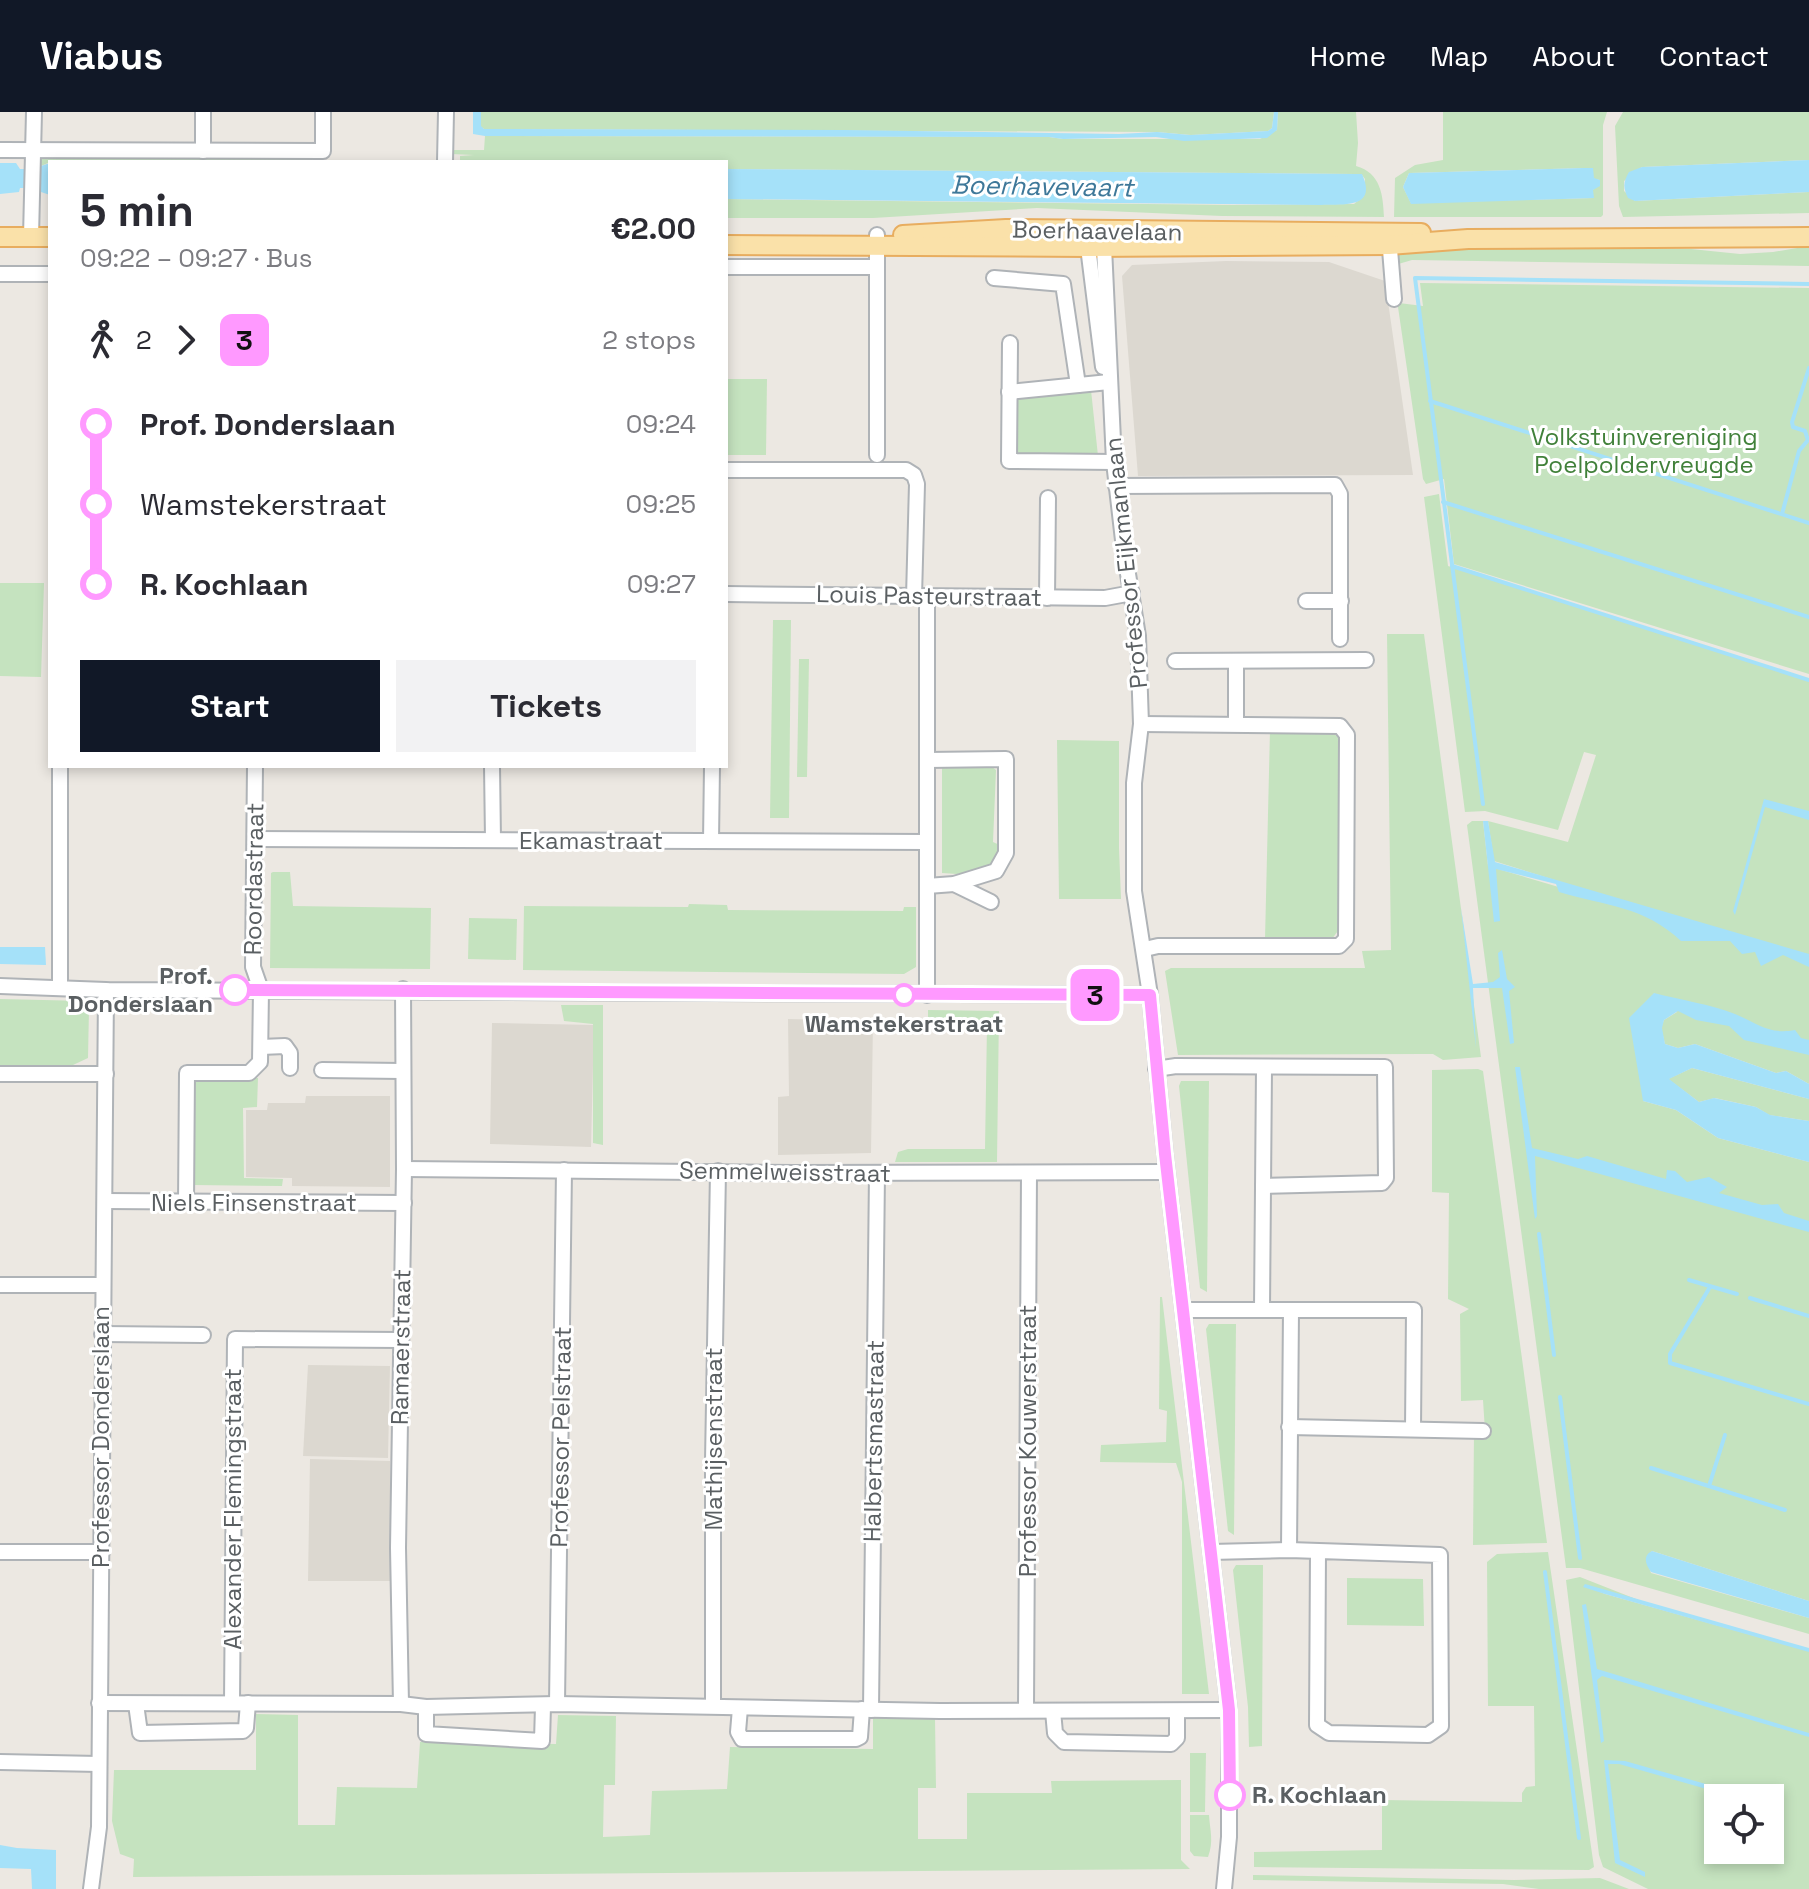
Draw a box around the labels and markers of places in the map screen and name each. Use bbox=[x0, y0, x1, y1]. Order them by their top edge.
place label: Prof. Donderslaan bbox=[68, 960, 213, 1019]
marker: Prof. Donderslaan bbox=[220, 975, 250, 1005]
marker: Wamstekerstraat bbox=[893, 984, 915, 1006]
place label: Wamstekerstraat bbox=[805, 1008, 1003, 1039]
place label: R. Kochlaan bbox=[1252, 1779, 1387, 1810]
marker: R. Kochlaan bbox=[1215, 1780, 1245, 1810]

